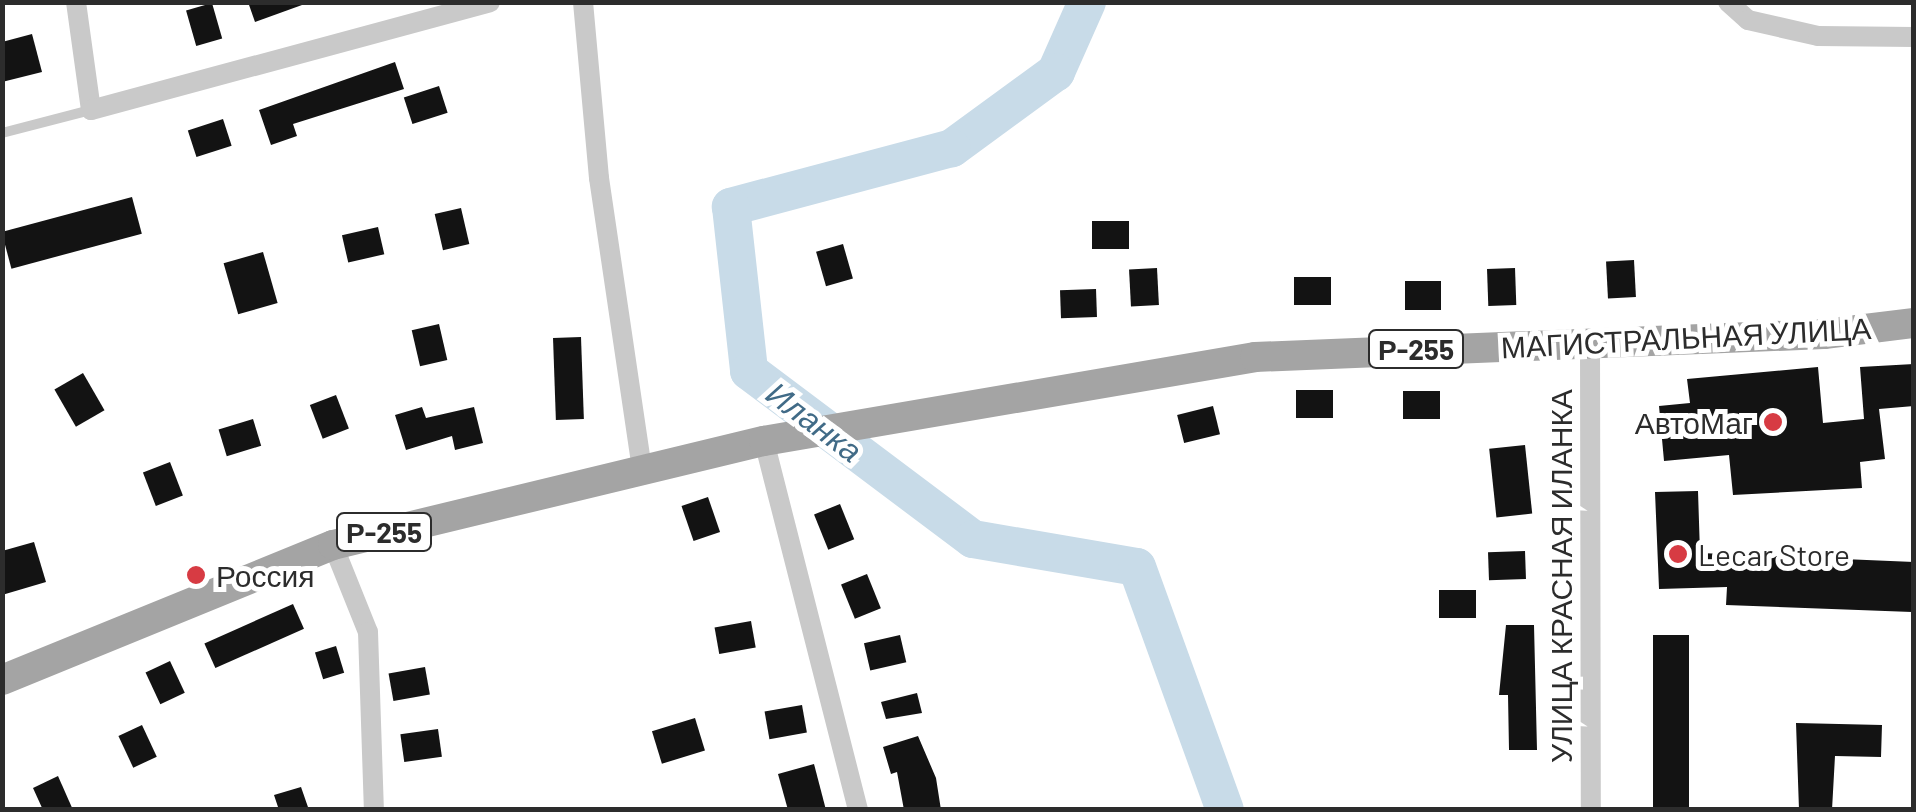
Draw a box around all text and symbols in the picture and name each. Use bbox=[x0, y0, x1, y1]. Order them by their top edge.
street label: МАГИСТРАЛЬНАЯ УЛИЦА bbox=[1500, 309, 1872, 365]
road number: Р-255 bbox=[1366, 326, 1466, 372]
water label: Иланка bbox=[760, 373, 870, 469]
street label: УЛИЦА КРАСНАЯ ИЛАНКА bbox=[1542, 389, 1578, 763]
place label: АвтоМаг bbox=[1635, 404, 1753, 440]
marker: АвтоМаг bbox=[1762, 411, 1784, 433]
road number: Р-255 bbox=[334, 509, 434, 555]
place label: Lecar Store bbox=[1698, 536, 1850, 572]
marker: Lecar Store bbox=[1667, 543, 1689, 565]
place label: Россия bbox=[216, 557, 314, 593]
marker: Россия bbox=[185, 564, 207, 586]

